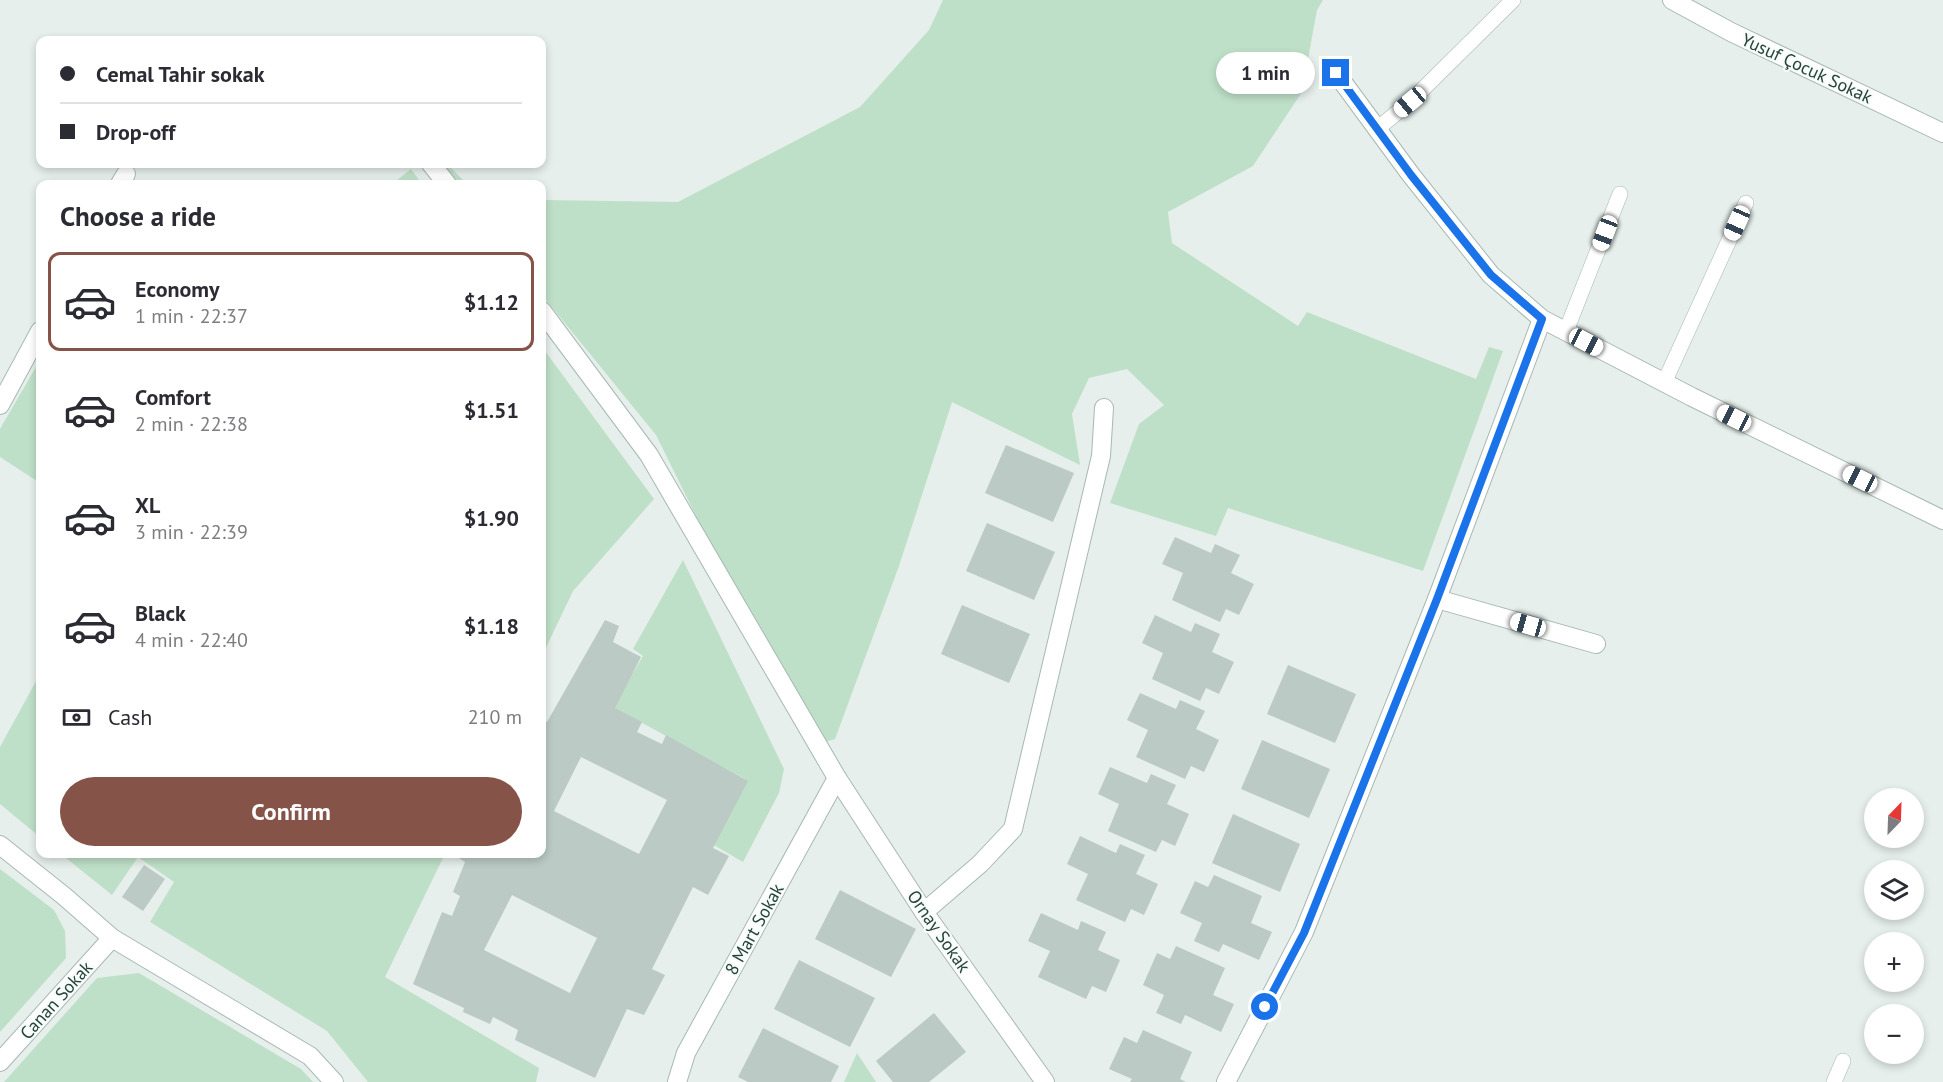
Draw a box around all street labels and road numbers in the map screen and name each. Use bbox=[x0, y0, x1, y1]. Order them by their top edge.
street label: Yusuf Çocuk Sokak bbox=[1738, 28, 1876, 109]
street label: 8 Mart Sokak bbox=[720, 879, 789, 979]
street label: Ornay Sokak bbox=[902, 885, 976, 977]
street label: Canan Sokak bbox=[15, 956, 97, 1044]

